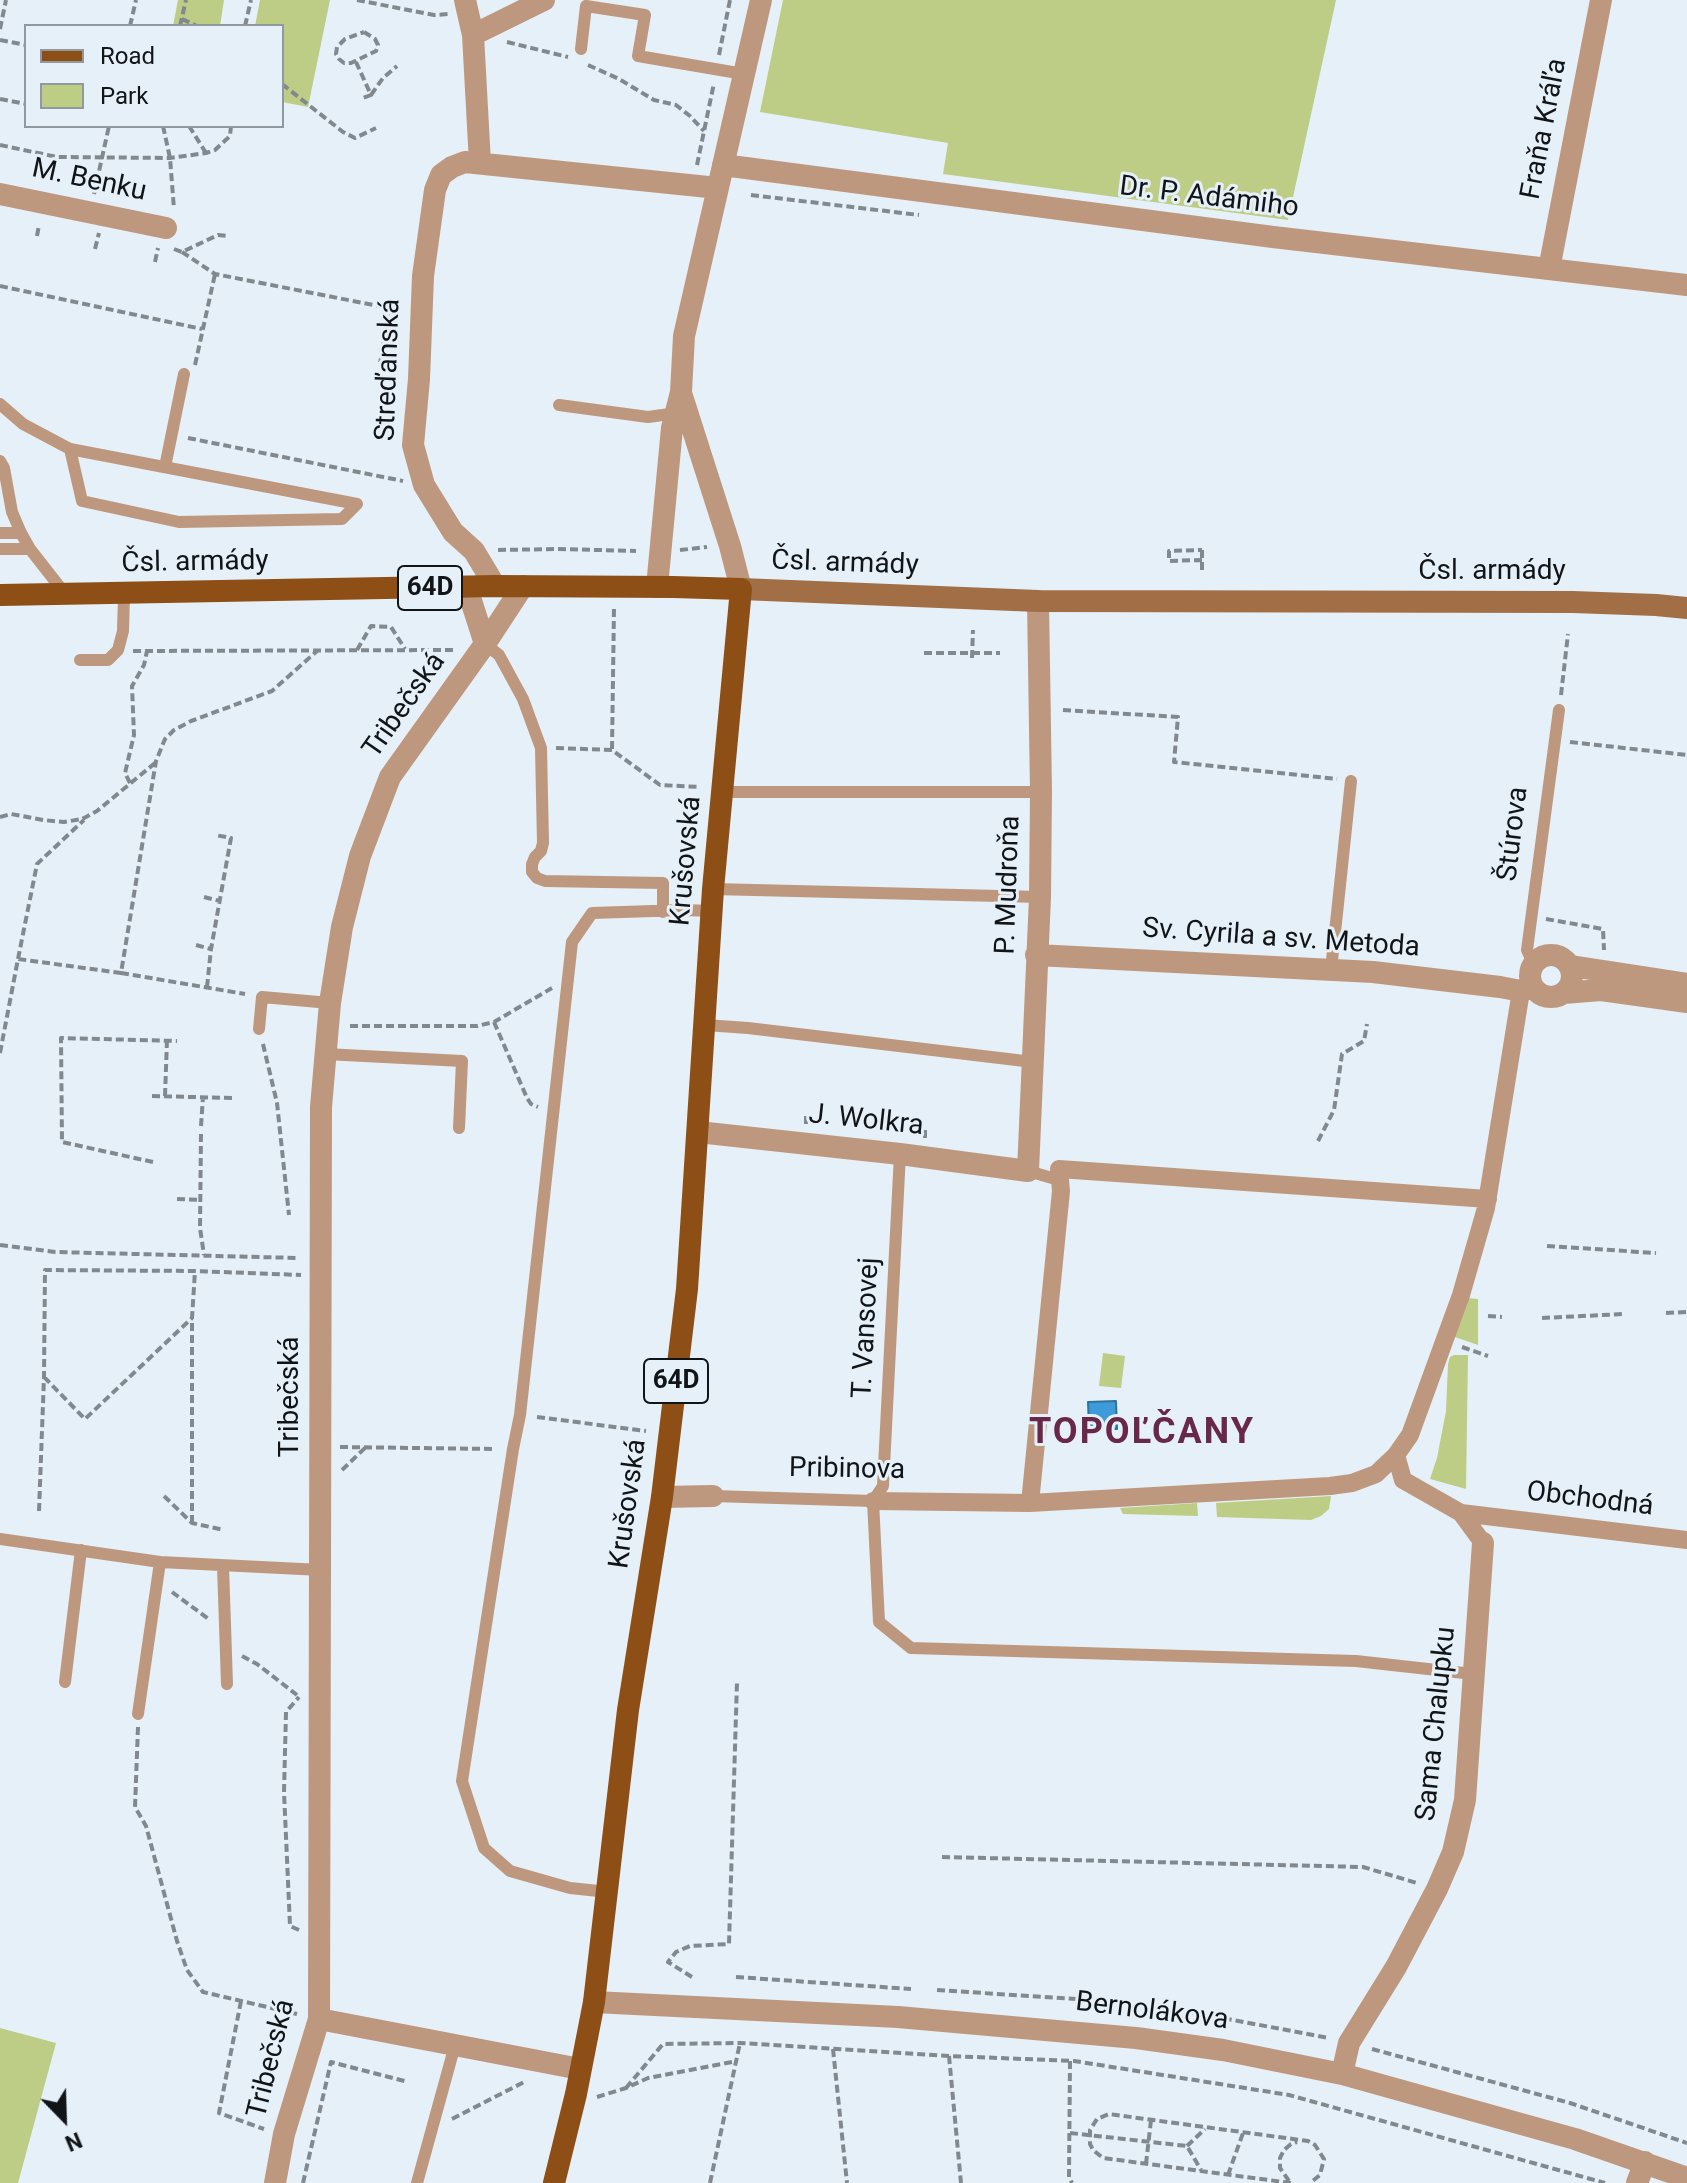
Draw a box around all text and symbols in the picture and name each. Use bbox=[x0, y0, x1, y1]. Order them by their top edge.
legend bbox=[24, 24, 284, 128]
text: Road bbox=[100, 42, 155, 70]
street label: Fraňa Kráľa bbox=[1515, 56, 1575, 202]
text: Park bbox=[100, 82, 148, 110]
street label: M. Benku bbox=[29, 152, 149, 210]
street label: Dr. P. Adámiho bbox=[1118, 170, 1300, 226]
street label: Streďanská bbox=[370, 298, 408, 442]
street label: Čsl. armády bbox=[121, 545, 269, 581]
street label: Čsl. armády bbox=[771, 545, 919, 583]
street label: Čsl. armády bbox=[1418, 555, 1566, 589]
road number: 64D bbox=[398, 566, 462, 610]
street label: Tribečská bbox=[357, 647, 453, 765]
street label: Štúrova bbox=[1492, 785, 1536, 883]
street label: Krušovská bbox=[665, 795, 709, 927]
street label: P. Mudroňa bbox=[990, 815, 1028, 955]
street label: Sv. Cyrila a sv. Metoda bbox=[1141, 913, 1421, 965]
street label: J. Wolkra bbox=[807, 1098, 925, 1144]
street label: T. Vansovej bbox=[847, 1257, 887, 1399]
street label: Tribečská bbox=[274, 1336, 308, 1458]
road number: 64D bbox=[644, 1359, 708, 1403]
district label: TOPOĽČANY bbox=[1029, 1412, 1255, 1456]
street label: Krušovská bbox=[603, 1437, 655, 1571]
street label: Pribinova bbox=[789, 1452, 905, 1488]
street label: Obchodná bbox=[1525, 1476, 1655, 1524]
street label: Sama Chalupku bbox=[1410, 1625, 1464, 1823]
street label: Bernolákova bbox=[1074, 1986, 1230, 2038]
street label: Tribečská bbox=[241, 1996, 303, 2122]
north arrow bbox=[24, 2079, 104, 2159]
text: N bbox=[62, 2127, 86, 2156]

